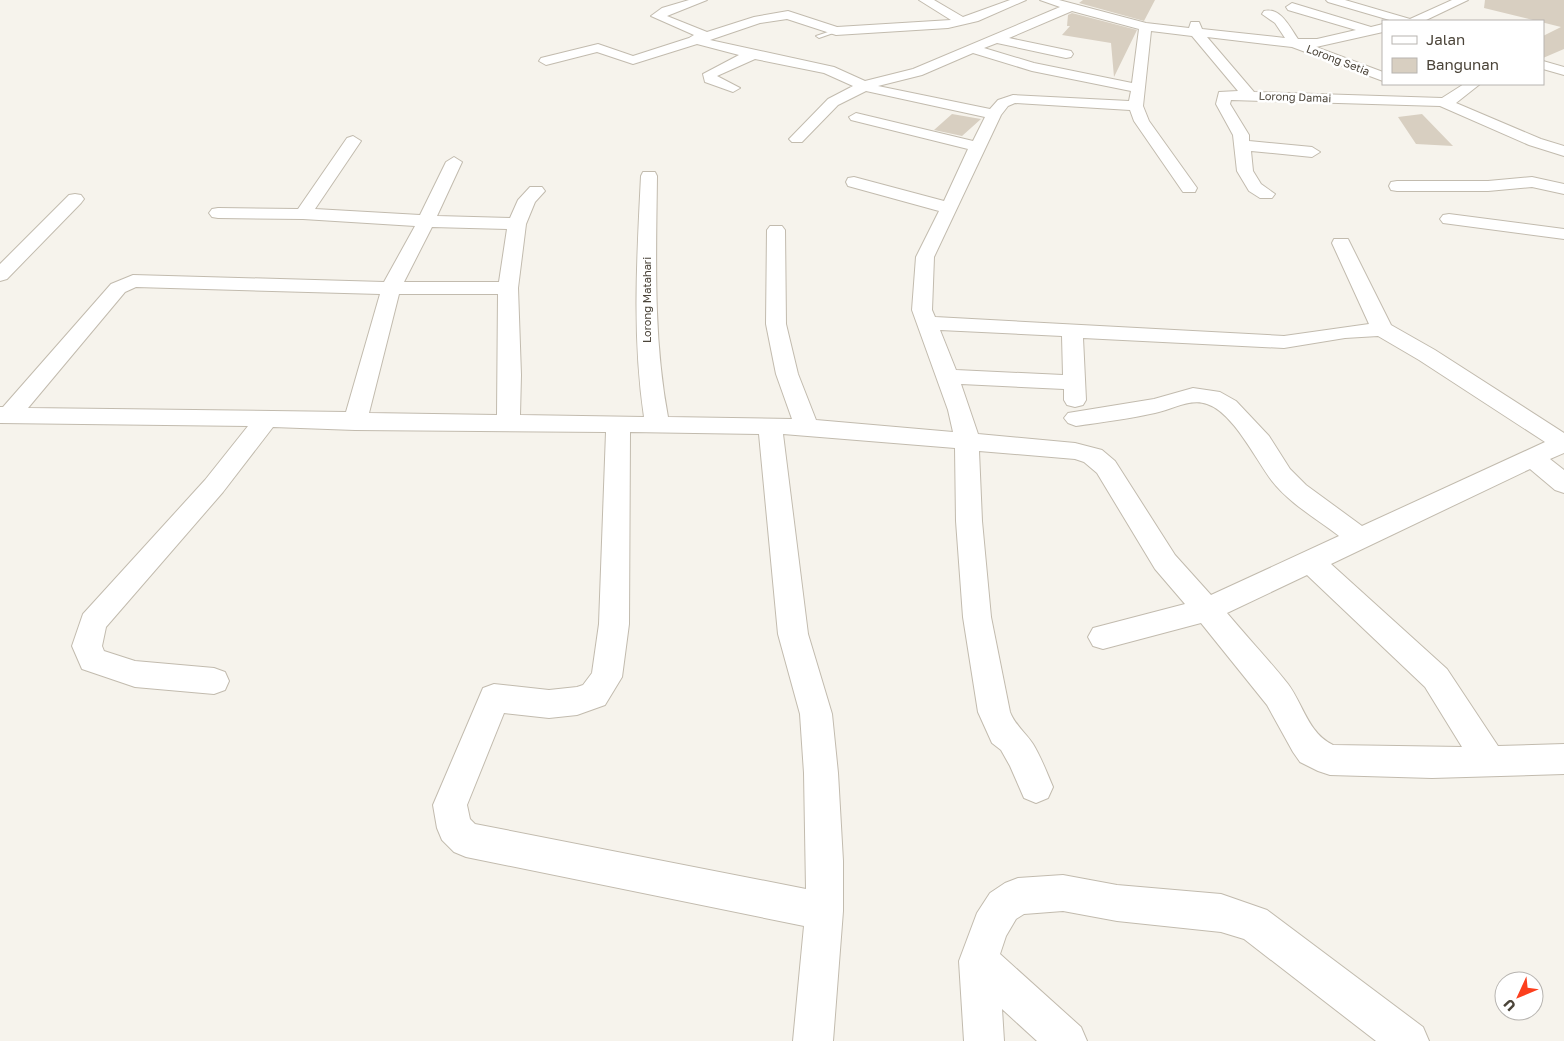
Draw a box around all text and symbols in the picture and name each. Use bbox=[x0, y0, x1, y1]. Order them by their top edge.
legend bbox=[1382, 20, 1544, 85]
text: Jalan bbox=[1426, 30, 1465, 48]
street label: Lorong Setia bbox=[1305, 41, 1372, 78]
text: Bangunan bbox=[1426, 55, 1499, 73]
street label: Lorong Damai bbox=[1258, 89, 1332, 104]
street label: Lorong Matahari bbox=[640, 257, 653, 343]
north arrow bbox=[1494, 971, 1544, 1021]
text: U bbox=[1500, 996, 1519, 1015]

